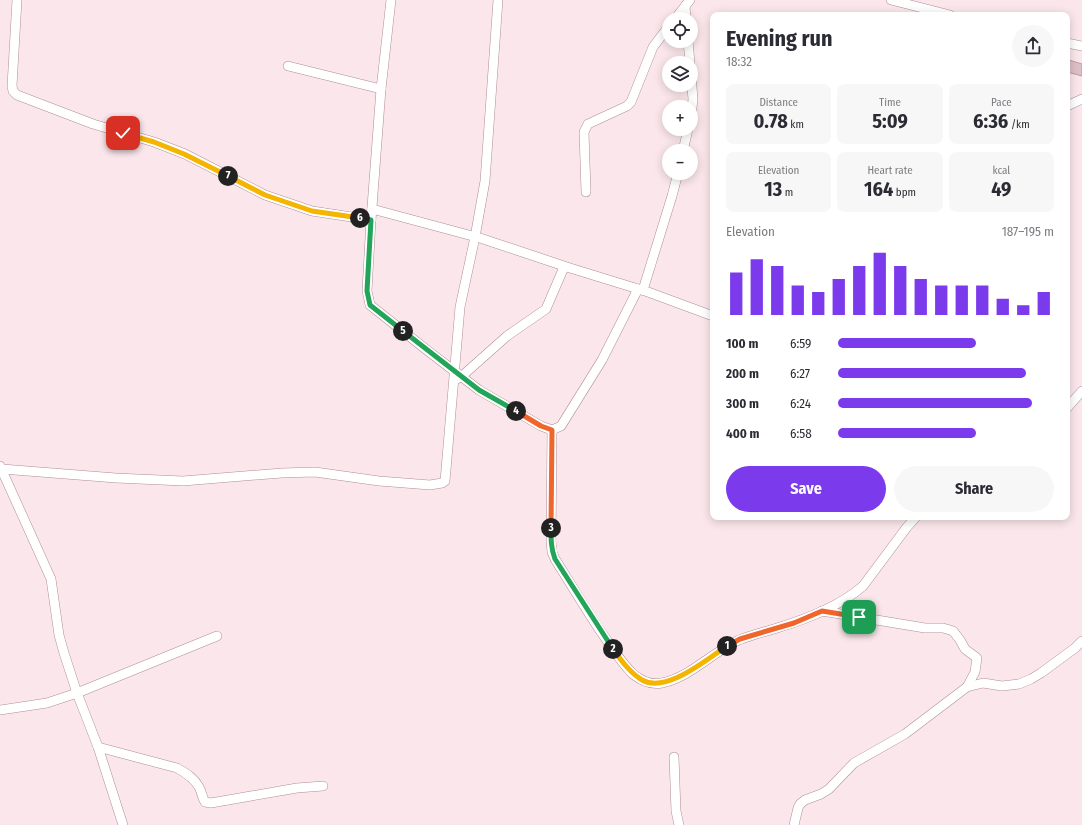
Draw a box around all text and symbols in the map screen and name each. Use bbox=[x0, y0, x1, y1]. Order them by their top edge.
map controls bbox=[662, 12, 698, 180]
button: locate bbox=[662, 12, 698, 48]
text: Evening run bbox=[726, 25, 833, 52]
button: share bbox=[1012, 25, 1054, 67]
text: 18:32 bbox=[726, 54, 752, 69]
button: layers bbox=[662, 56, 698, 92]
text: Distance bbox=[759, 96, 798, 109]
text: Time bbox=[879, 96, 901, 109]
text: Pace bbox=[991, 96, 1012, 109]
button: + bbox=[662, 100, 698, 136]
text: 0.78 bbox=[753, 109, 788, 133]
text: 5:09 bbox=[872, 109, 908, 133]
text: 6:36 bbox=[973, 109, 1008, 133]
pin bbox=[106, 116, 140, 150]
text: km bbox=[788, 118, 804, 131]
text: /km bbox=[1008, 118, 1030, 131]
icon: check bbox=[112, 122, 134, 144]
button: − bbox=[662, 144, 698, 180]
text: Elevation bbox=[758, 164, 799, 177]
text: Heart rate bbox=[867, 164, 913, 177]
text: kcal bbox=[992, 164, 1010, 177]
pin: 7 bbox=[218, 166, 238, 186]
text: 7 bbox=[226, 169, 230, 182]
text: 13 bbox=[764, 177, 782, 201]
text: 164 bbox=[864, 177, 893, 201]
text: 49 bbox=[991, 177, 1011, 201]
text: m bbox=[782, 186, 793, 199]
text: bpm bbox=[893, 186, 916, 199]
pin: 6 bbox=[350, 208, 370, 228]
text: 6 bbox=[357, 211, 363, 224]
text: Elevation bbox=[726, 224, 775, 239]
text: 187–195 m bbox=[1002, 224, 1054, 239]
pin: 5 bbox=[393, 321, 413, 341]
text: 5 bbox=[400, 324, 406, 337]
text: 100 m bbox=[726, 336, 758, 351]
text: 6:59 bbox=[790, 336, 811, 351]
text: 200 m bbox=[726, 366, 759, 381]
text: 6:27 bbox=[790, 366, 810, 381]
text: 300 m bbox=[726, 396, 759, 411]
text: 6:24 bbox=[790, 396, 811, 411]
pin: 4 bbox=[506, 401, 526, 421]
text: 4 bbox=[513, 404, 519, 417]
text: 400 m bbox=[726, 426, 760, 441]
text: 6:58 bbox=[790, 426, 812, 441]
button: Save bbox=[726, 466, 886, 512]
button: Share bbox=[894, 466, 1054, 512]
pin: 3 bbox=[541, 518, 561, 538]
text: 3 bbox=[548, 521, 554, 534]
pin bbox=[842, 600, 876, 634]
icon: arrive bbox=[848, 606, 870, 628]
pin: 1 bbox=[717, 636, 737, 656]
pin: 2 bbox=[603, 639, 623, 659]
text: 1 bbox=[725, 639, 729, 652]
text: 2 bbox=[610, 642, 616, 655]

